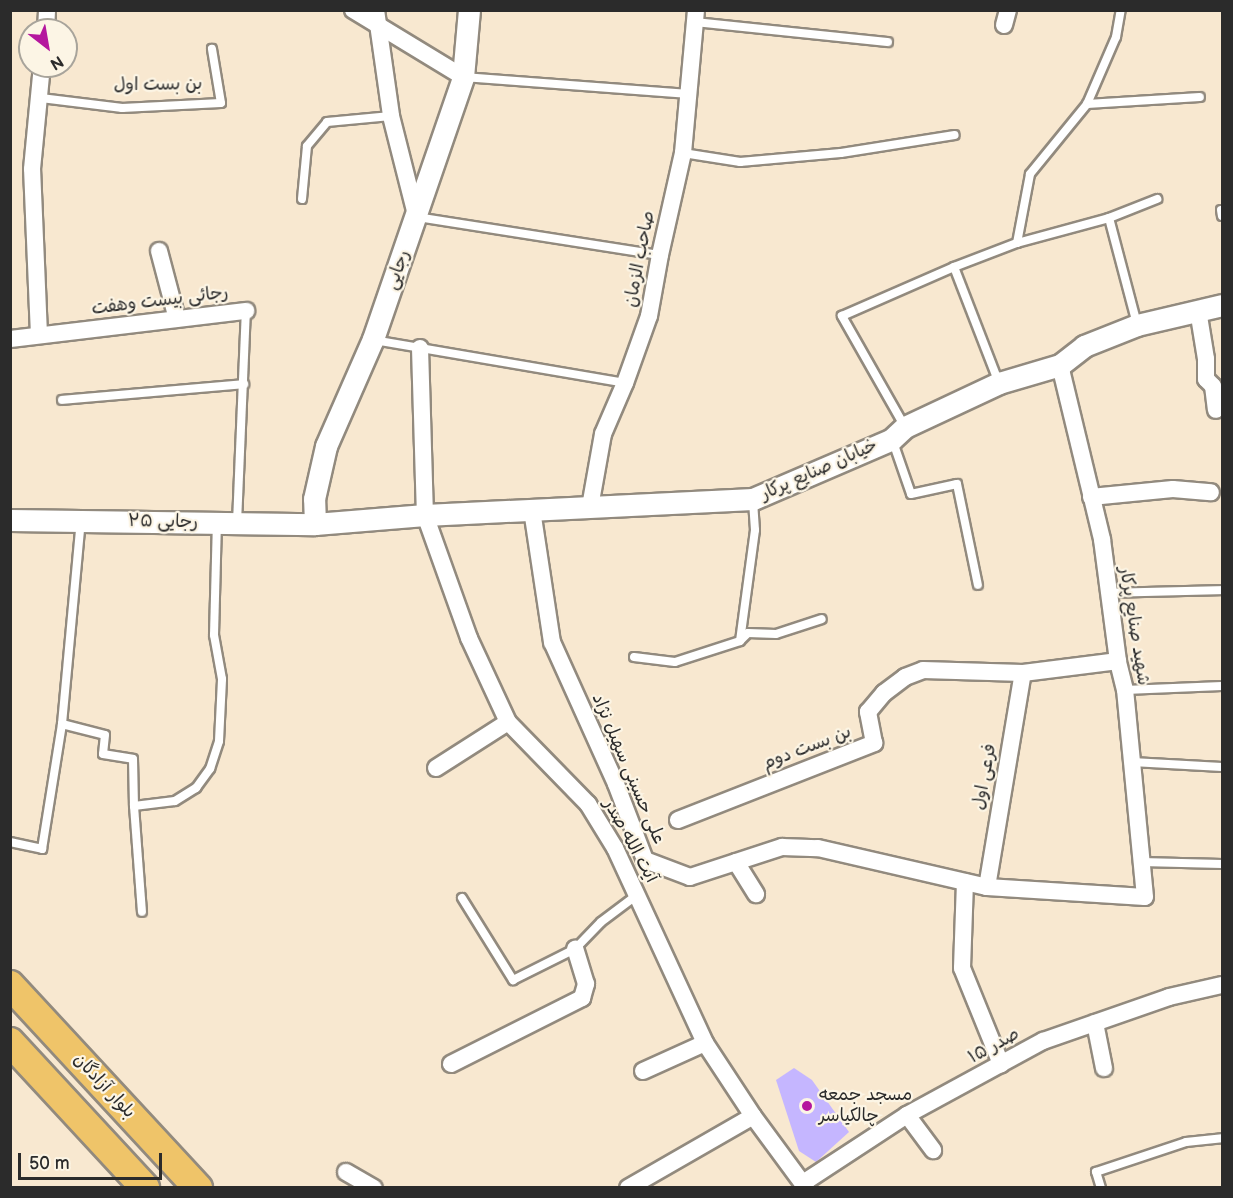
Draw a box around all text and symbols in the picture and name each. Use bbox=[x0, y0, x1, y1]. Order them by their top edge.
north arrow bbox=[18, 18, 78, 78]
text: N bbox=[46, 51, 67, 73]
street label: بن بست اول bbox=[113, 73, 203, 97]
street label: صاحب الزمان bbox=[620, 209, 660, 309]
street label: رجایی bbox=[381, 247, 415, 293]
street label: رجائی بیست وهفت bbox=[90, 282, 230, 320]
street label: خیابان صنایع پرکار bbox=[757, 435, 881, 505]
street label: رجایی ۲۵ bbox=[128, 511, 198, 533]
street label: شهید صنایع پرکار bbox=[1114, 565, 1154, 687]
street label: علی حسینی سهیل نژاد bbox=[587, 691, 669, 847]
street label: بن بست دوم bbox=[760, 721, 854, 775]
street label: فرعی اول bbox=[969, 742, 1001, 812]
street label: آیت الله صدر bbox=[598, 795, 662, 887]
street label: صدر ۱۵ bbox=[965, 1023, 1023, 1069]
street label: بلوار آزادگان bbox=[68, 1049, 140, 1123]
place label: مسجد جمعه چالکیاسر bbox=[819, 1085, 912, 1128]
marker: مسجد جمعه چالکیاسر bbox=[800, 1099, 814, 1113]
scale bar bbox=[21, 1141, 165, 1179]
text: 50 m bbox=[29, 1153, 70, 1174]

